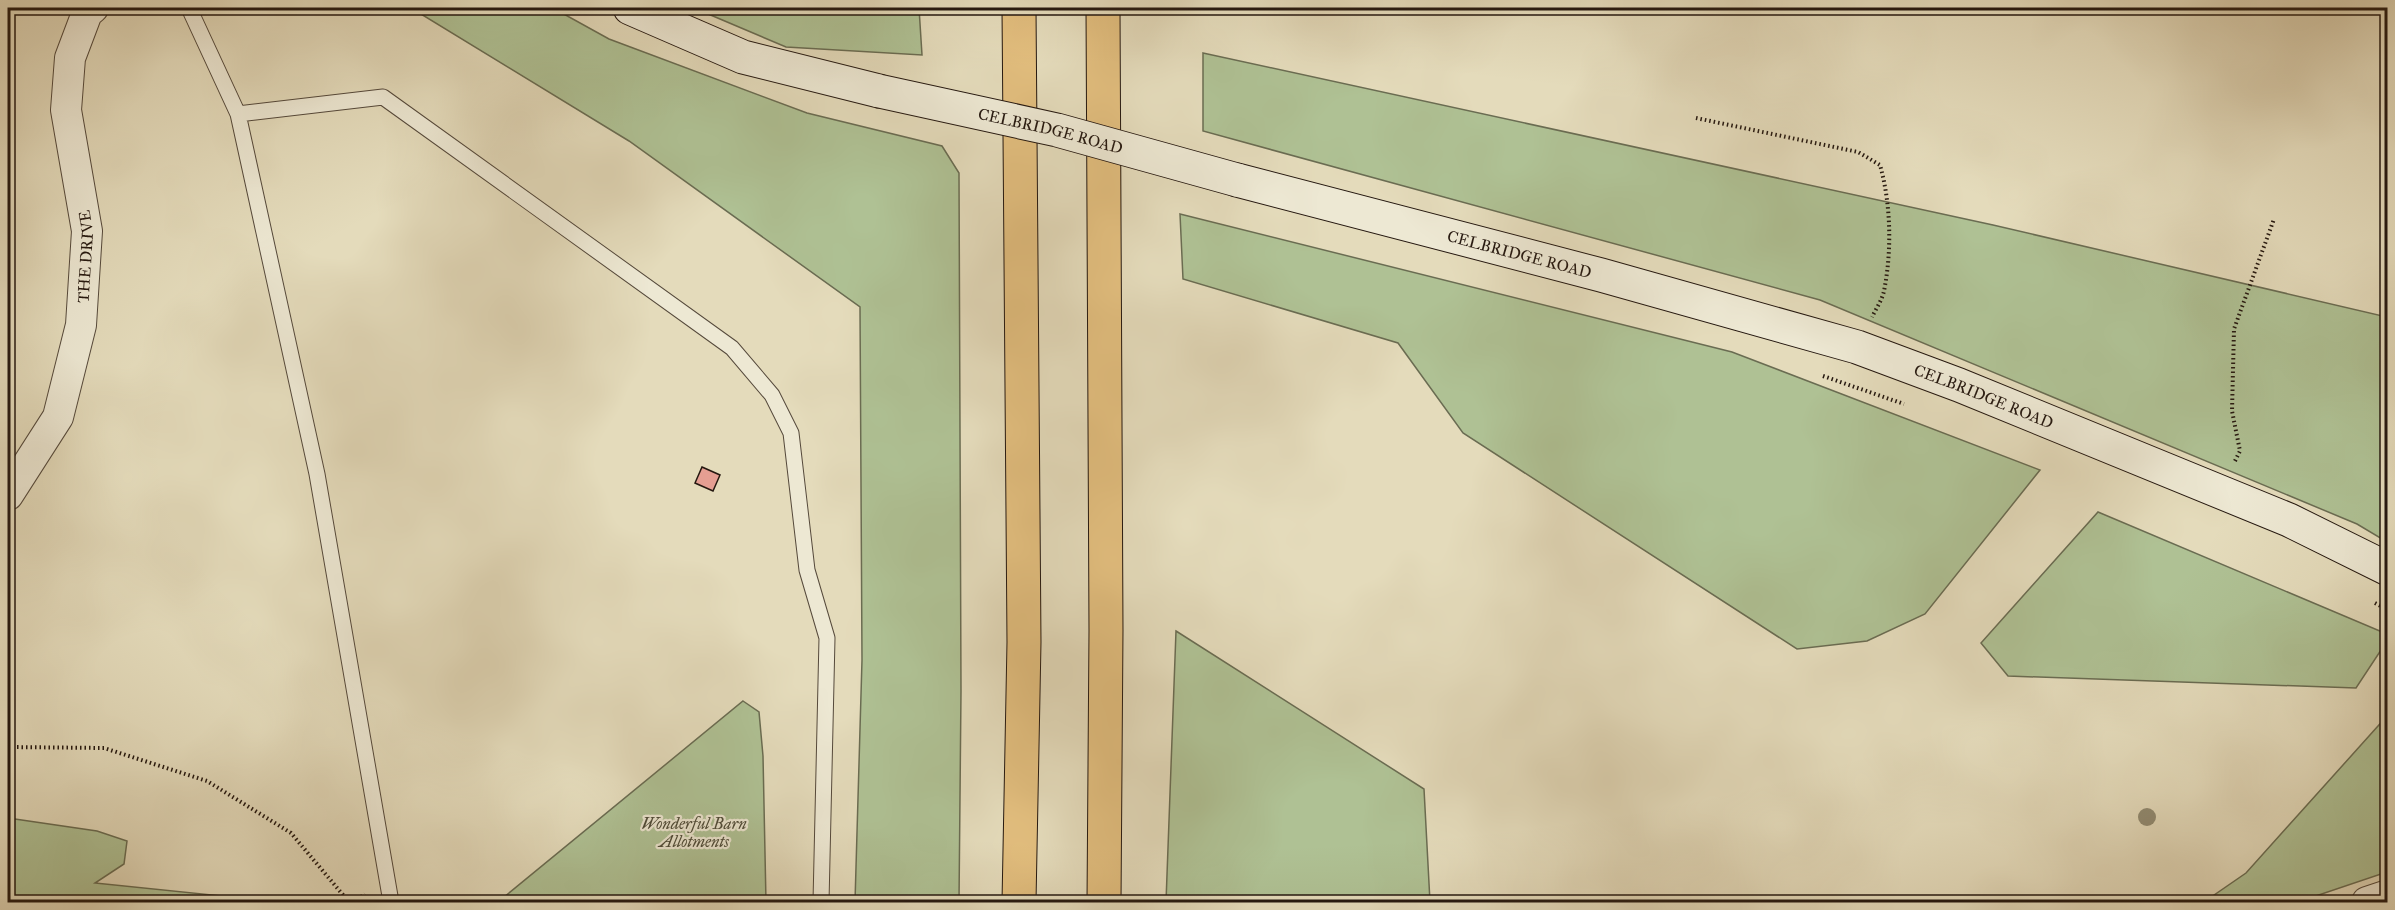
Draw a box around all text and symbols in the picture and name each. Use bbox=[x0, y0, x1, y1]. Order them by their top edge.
street label: CELBRIDGE ROAD bbox=[976, 104, 1125, 157]
street label: THE DRIVE bbox=[73, 209, 97, 304]
street label: CELBRIDGE ROAD bbox=[1445, 226, 1594, 282]
street label: CELBRIDGE ROAD bbox=[1911, 360, 2056, 432]
park label: Wonderful Barn Allotments bbox=[642, 814, 747, 851]

